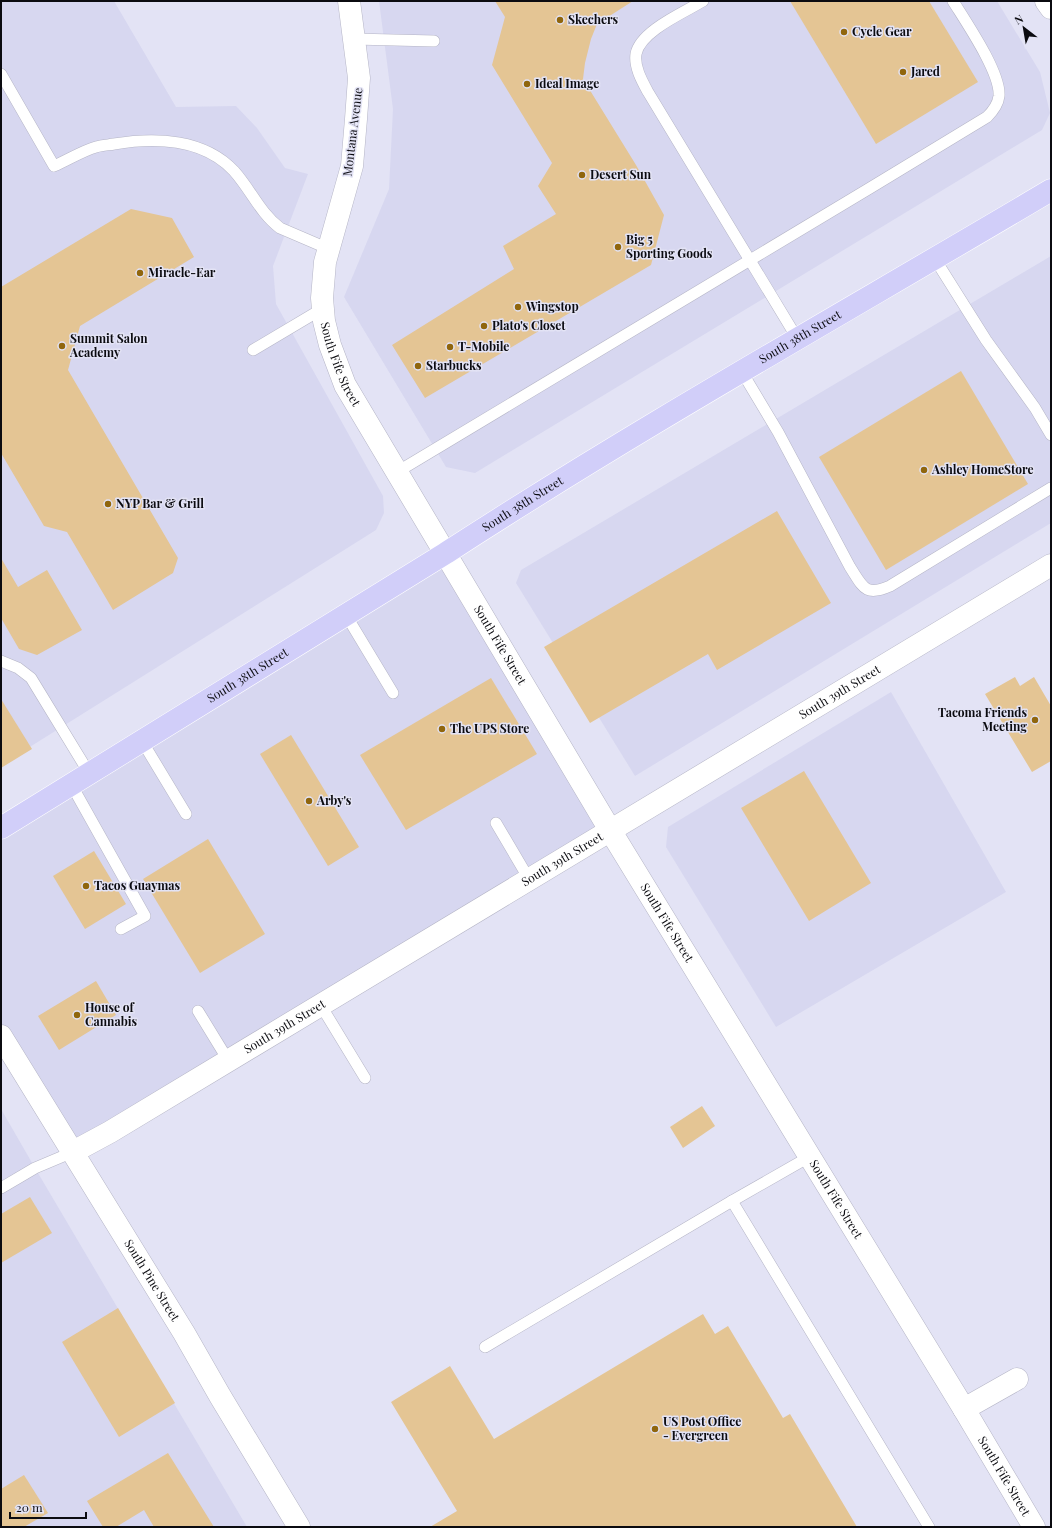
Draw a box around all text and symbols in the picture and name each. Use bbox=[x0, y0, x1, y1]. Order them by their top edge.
north arrow bbox=[1004, 8, 1044, 48]
text: N bbox=[1011, 10, 1026, 27]
place label: Skechers bbox=[568, 11, 619, 27]
marker: Skechers bbox=[555, 15, 565, 25]
place label: Cycle Gear bbox=[852, 23, 912, 39]
marker: Cycle Gear bbox=[839, 27, 849, 37]
place label: Jared bbox=[910, 63, 940, 79]
marker: Jared bbox=[898, 67, 908, 77]
place label: Ideal Image bbox=[535, 75, 599, 91]
marker: Ideal Image bbox=[522, 79, 532, 89]
street label: Montana Avenue bbox=[339, 87, 365, 177]
place label: Desert Sun bbox=[590, 166, 652, 182]
marker: Desert Sun bbox=[577, 170, 587, 180]
place label: Big 5 Sporting Goods bbox=[626, 231, 713, 261]
marker: Big 5 Sporting Goods bbox=[613, 242, 623, 252]
place label: Miracle-Ear bbox=[148, 264, 216, 280]
marker: Miracle-Ear bbox=[135, 268, 145, 278]
place label: Wingstop bbox=[525, 298, 579, 314]
marker: Wingstop bbox=[513, 302, 523, 312]
street label: South 38th Street bbox=[756, 305, 844, 366]
place label: Plato's Closet bbox=[492, 317, 566, 333]
street label: South Fife Street bbox=[318, 320, 365, 409]
marker: Plato's Closet bbox=[479, 321, 489, 331]
place label: Summit Salon Academy bbox=[69, 330, 148, 360]
place label: T-Mobile bbox=[458, 338, 509, 354]
marker: Summit Salon Academy bbox=[57, 341, 67, 351]
marker: T-Mobile bbox=[445, 342, 455, 352]
place label: Starbucks bbox=[426, 357, 482, 373]
marker: Starbucks bbox=[413, 361, 423, 371]
place label: Ashley HomeStore bbox=[931, 461, 1034, 477]
marker: Ashley HomeStore bbox=[919, 465, 929, 475]
street label: South 38th Street bbox=[479, 472, 566, 535]
place label: NYP Bar & Grill bbox=[116, 495, 204, 511]
marker: NYP Bar & Grill bbox=[103, 499, 113, 509]
street label: South Fife Street bbox=[471, 602, 531, 688]
street label: South 38th Street bbox=[204, 643, 291, 706]
street label: South 39th Street bbox=[795, 660, 884, 722]
place label: Tacoma Friends Meeting bbox=[938, 704, 1027, 734]
marker: Tacoma Friends Meeting bbox=[1030, 715, 1040, 725]
place label: The UPS Store bbox=[450, 720, 529, 736]
marker: The UPS Store bbox=[437, 724, 447, 734]
place label: Arby's bbox=[316, 792, 352, 808]
marker: Arby's bbox=[304, 796, 314, 806]
street label: South 39th Street bbox=[518, 828, 606, 889]
place label: Tacos Guaymas bbox=[94, 877, 180, 893]
street label: South Fife Street bbox=[637, 880, 698, 965]
marker: Tacos Guaymas bbox=[81, 881, 91, 891]
street label: South 39th Street bbox=[240, 995, 329, 1057]
place label: House of Cannabis bbox=[85, 999, 137, 1029]
marker: House of Cannabis bbox=[72, 1010, 82, 1020]
street label: South Fife Street bbox=[806, 1156, 867, 1242]
street label: South Pine Street bbox=[121, 1236, 184, 1324]
place label: US Post Office - Evergreen bbox=[663, 1413, 741, 1443]
marker: US Post Office - Evergreen bbox=[650, 1424, 660, 1434]
street label: South Fife Street bbox=[975, 1433, 1035, 1519]
scale bar bbox=[10, 1494, 86, 1520]
text: 20 m bbox=[16, 1499, 43, 1515]

